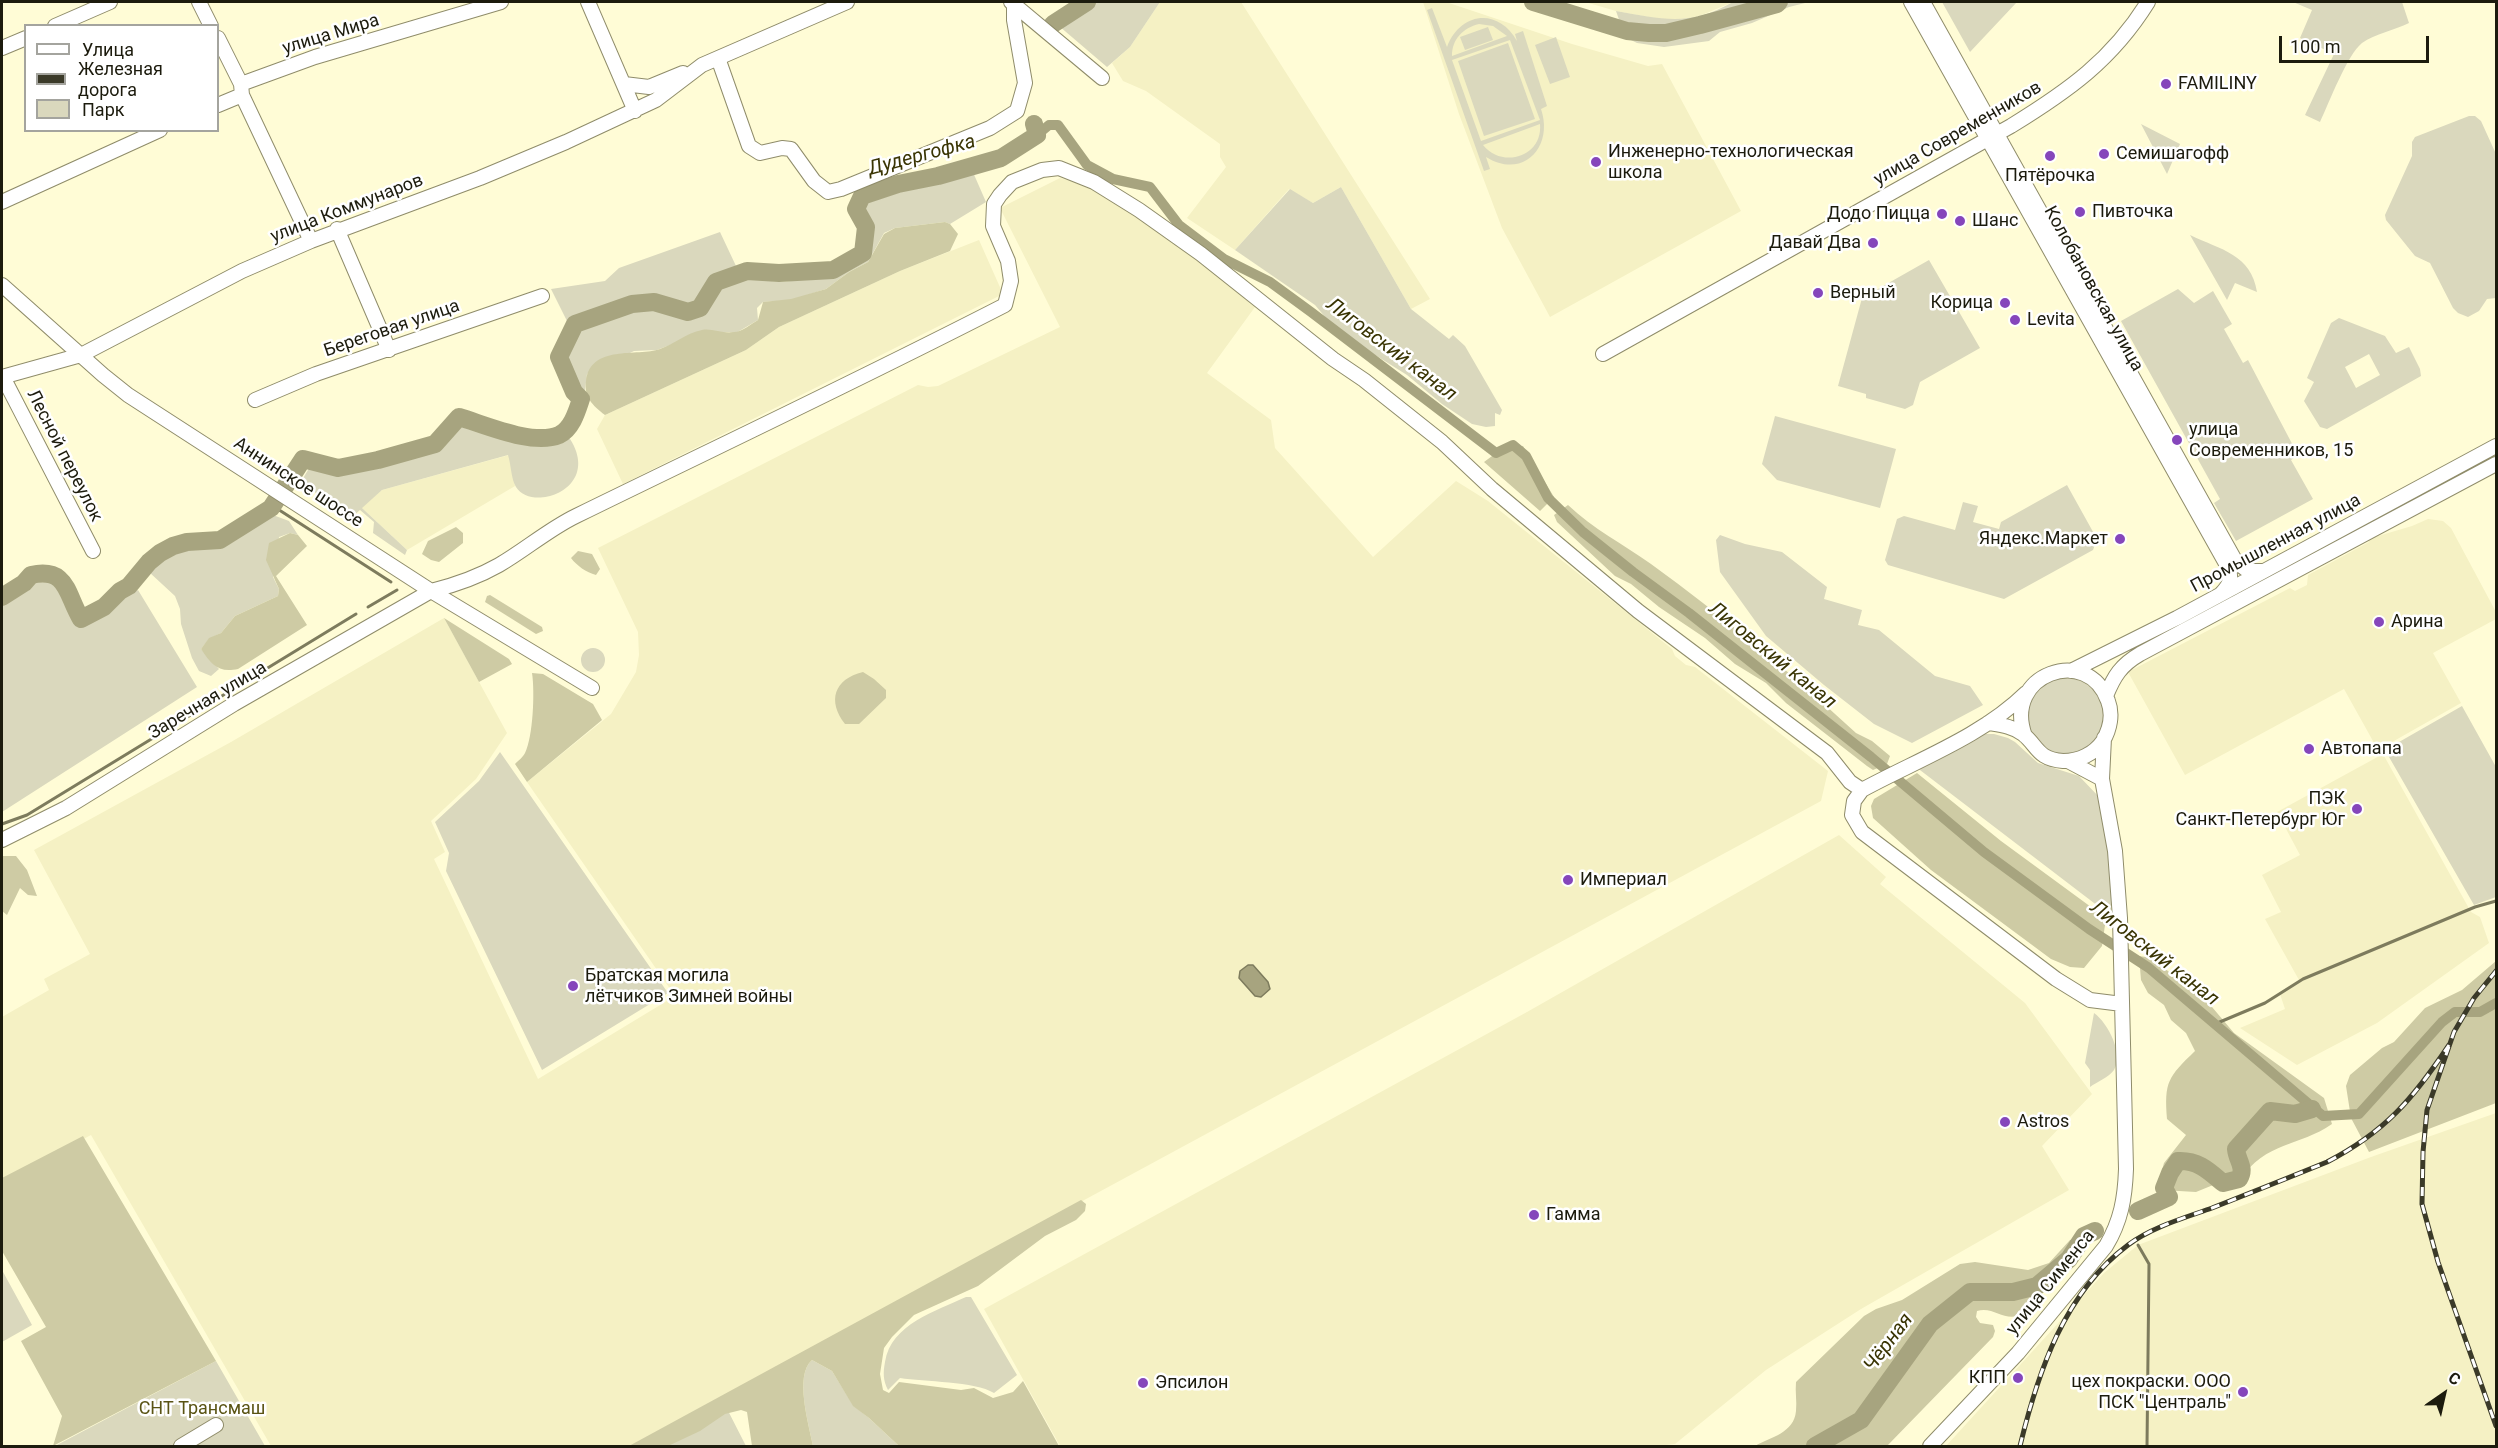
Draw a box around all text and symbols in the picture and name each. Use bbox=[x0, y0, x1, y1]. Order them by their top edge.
street label: улица Мира bbox=[280, 10, 382, 60]
legend bbox=[24, 24, 219, 132]
scale bar bbox=[2282, 24, 2432, 62]
text: 100 m bbox=[2290, 36, 2341, 57]
text: Улица bbox=[82, 39, 134, 60]
text: Железная дорога bbox=[78, 58, 163, 100]
place label: FAMILINY bbox=[2178, 73, 2257, 95]
street label: улица Современников bbox=[1870, 77, 2046, 191]
marker: FAMILINY bbox=[2159, 77, 2173, 91]
text: Парк bbox=[82, 99, 124, 120]
water label: Дудергофка bbox=[866, 130, 978, 182]
place label: Инженерно-технологическая школа bbox=[1608, 141, 1854, 184]
place label: Семишагофф bbox=[2116, 143, 2229, 165]
marker: Семишагофф bbox=[2097, 147, 2111, 161]
marker: Пятёрочка bbox=[2043, 149, 2057, 163]
marker: Инженерно-технологическая школа bbox=[1589, 155, 1603, 169]
place label: Пятёрочка bbox=[2005, 165, 2095, 187]
street label: улица Коммунаров bbox=[268, 170, 426, 248]
place label: Пивточка bbox=[2092, 201, 2173, 223]
place label: Додо Пицца bbox=[1827, 203, 1930, 225]
street label: Колобановская улица bbox=[2039, 203, 2147, 375]
marker: Пивточка bbox=[2073, 205, 2087, 219]
marker: Додо Пицца bbox=[1935, 207, 1949, 221]
place label: Шанс bbox=[1972, 210, 2019, 232]
marker: Шанс bbox=[1953, 214, 1967, 228]
place label: Давай Два bbox=[1769, 232, 1861, 254]
marker: Давай Два bbox=[1866, 236, 1880, 250]
place label: Верный bbox=[1830, 282, 1896, 304]
marker: Верный bbox=[1811, 286, 1825, 300]
place label: Корица bbox=[1930, 292, 1993, 314]
water label: Лиговский канал bbox=[1321, 293, 1461, 407]
street label: Береговая улица bbox=[321, 296, 463, 362]
marker: Корица bbox=[1998, 296, 2012, 310]
place label: Levita bbox=[2027, 309, 2075, 331]
marker: Levita bbox=[2008, 313, 2022, 327]
street label: Лесной переулок bbox=[21, 386, 107, 526]
place label: улица Современников, 15 bbox=[2189, 419, 2353, 462]
street label: Аннинское шоссе bbox=[229, 433, 367, 533]
marker: улица Современников, 15 bbox=[2170, 433, 2184, 447]
street label: Промышленная улица bbox=[2187, 490, 2365, 598]
place label: Яндекс.Маркет bbox=[1979, 528, 2108, 550]
marker: Яндекс.Маркет bbox=[2113, 532, 2127, 546]
water label: Лиговский канал bbox=[1703, 597, 1841, 715]
place label: Арина bbox=[2391, 611, 2443, 633]
marker: Арина bbox=[2372, 615, 2386, 629]
street label: Заречная улица bbox=[145, 657, 271, 745]
place label: Автопапа bbox=[2321, 738, 2402, 760]
marker: Автопапа bbox=[2302, 742, 2316, 756]
place label: ПЭК Санкт-Петербург Юг bbox=[2176, 788, 2345, 830]
marker: ПЭК Санкт-Петербург Юг bbox=[2350, 802, 2364, 816]
place label: Империал bbox=[1580, 869, 1667, 891]
marker: Империал bbox=[1561, 873, 1575, 887]
water label: Лиговский канал bbox=[2085, 896, 2223, 1012]
place label: Братская могила лётчиков Зимней войны bbox=[585, 965, 793, 1008]
marker: Братская могила лётчиков Зимней войны bbox=[566, 979, 580, 993]
place label: Astros bbox=[2017, 1111, 2069, 1133]
marker: Astros bbox=[1998, 1115, 2012, 1129]
place label: Гамма bbox=[1546, 1204, 1600, 1226]
marker: Гамма bbox=[1527, 1208, 1541, 1222]
street label: улица Сименса bbox=[2002, 1226, 2100, 1340]
water label: Чёрная bbox=[1859, 1309, 1919, 1377]
north arrow bbox=[2414, 1364, 2474, 1424]
place label: КПП bbox=[1969, 1367, 2006, 1389]
text: С bbox=[2445, 1368, 2464, 1389]
marker: КПП bbox=[2011, 1371, 2025, 1385]
place label: цех покраски. ООО ПСК "Централь" bbox=[2071, 1371, 2231, 1414]
place label: Эпсилон bbox=[1155, 1372, 1228, 1394]
marker: Эпсилон bbox=[1136, 1376, 1150, 1390]
marker: цех покраски. ООО ПСК "Централь" bbox=[2236, 1385, 2250, 1399]
park label: СНТ Трансмаш bbox=[139, 1398, 265, 1420]

